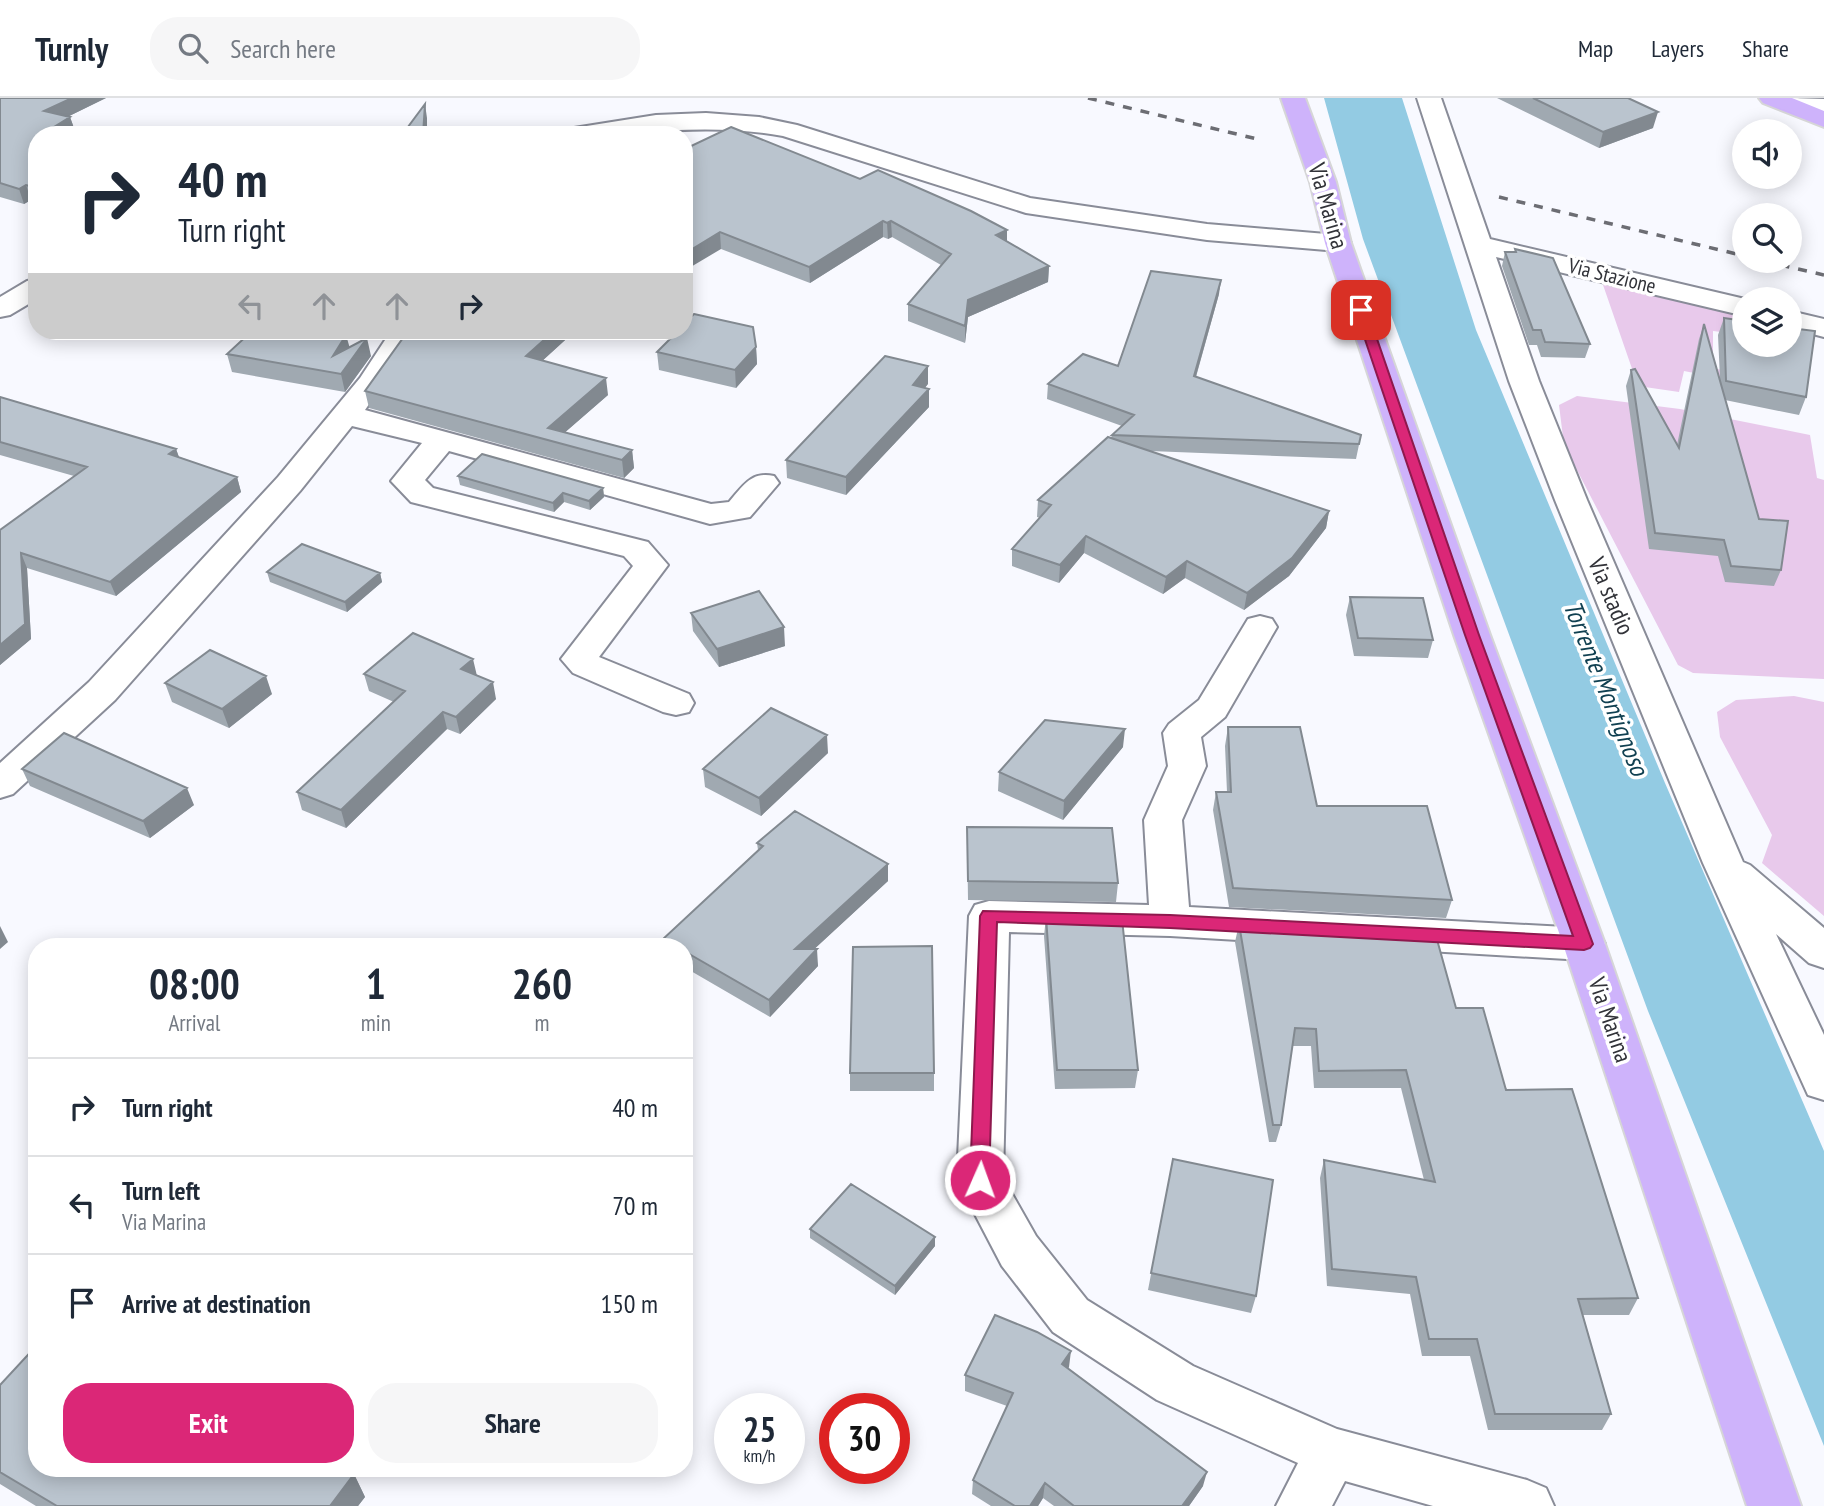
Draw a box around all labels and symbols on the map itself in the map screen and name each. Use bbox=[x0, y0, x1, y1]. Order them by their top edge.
street label: Via Marina bbox=[1301, 158, 1355, 252]
street label: Via Stazione bbox=[1565, 251, 1659, 299]
pin bbox=[1331, 280, 1391, 340]
street label: Via stadio bbox=[1581, 551, 1642, 639]
water label: Torrente Montignoso bbox=[1556, 596, 1657, 782]
street label: Via Marina bbox=[1581, 972, 1639, 1066]
position arrow bbox=[943, 1143, 1017, 1217]
speed limit sign: 30 bbox=[819, 1393, 910, 1484]

